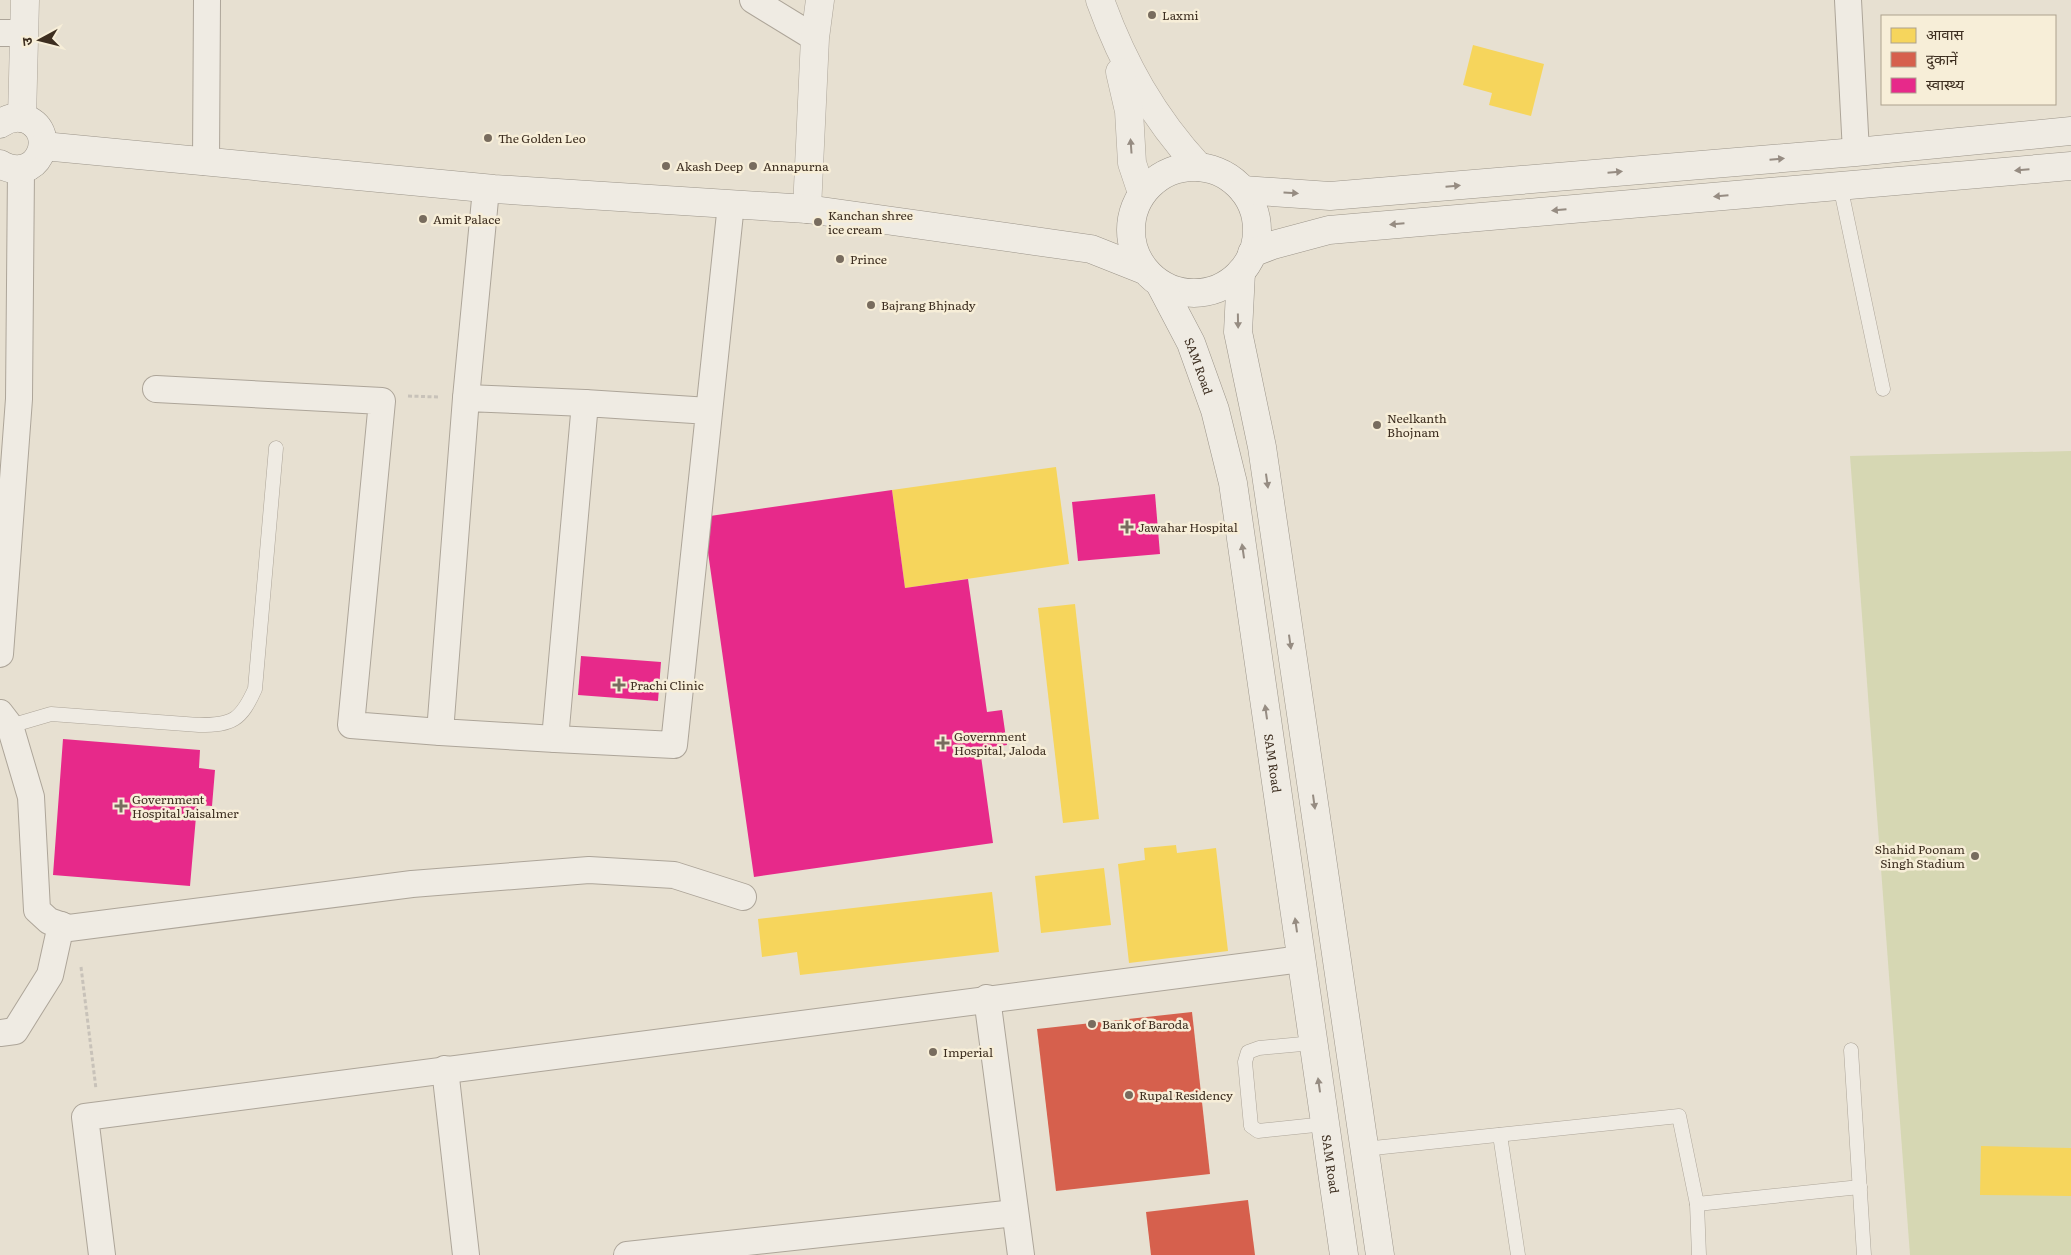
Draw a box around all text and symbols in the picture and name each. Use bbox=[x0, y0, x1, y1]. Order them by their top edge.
place label: Laxmi bbox=[1162, 6, 1199, 24]
marker: Laxmi bbox=[1146, 9, 1158, 21]
north arrow bbox=[15, 15, 65, 65]
legend bbox=[1881, 15, 2056, 105]
text: आवास bbox=[1926, 22, 1965, 45]
text: उ bbox=[16, 36, 37, 47]
text: दुकानें bbox=[1926, 47, 1958, 70]
text: स्वास्थ्य bbox=[1926, 72, 1964, 95]
place label: The Golden Leo bbox=[498, 129, 586, 147]
marker: The Golden Leo bbox=[482, 132, 494, 144]
one-way arrow bbox=[1126, 137, 1134, 153]
one-way arrow bbox=[1769, 154, 1785, 162]
place label: Akash Deep bbox=[676, 157, 743, 175]
place label: Annapurna bbox=[763, 157, 829, 175]
marker: Akash Deep bbox=[660, 160, 672, 172]
marker: Annapurna bbox=[747, 160, 759, 172]
one-way arrow bbox=[2014, 166, 2030, 174]
one-way arrow bbox=[1608, 168, 1624, 176]
one-way arrow bbox=[1446, 182, 1462, 190]
one-way arrow bbox=[1284, 189, 1300, 197]
one-way arrow bbox=[1713, 192, 1729, 200]
place label: Kanchan shree ice cream bbox=[828, 206, 913, 238]
one-way arrow bbox=[1551, 206, 1567, 214]
place label: Amit Palace bbox=[433, 210, 500, 228]
marker: Amit Palace bbox=[417, 213, 429, 225]
marker: Kanchan shree ice cream bbox=[812, 216, 824, 228]
one-way arrow bbox=[1389, 220, 1405, 228]
place label: Prince bbox=[850, 250, 887, 268]
marker: Prince bbox=[834, 253, 846, 265]
place label: Bajrang Bhjnady bbox=[881, 296, 976, 314]
marker: Bajrang Bhjnady bbox=[865, 299, 877, 311]
one-way arrow bbox=[1234, 313, 1242, 329]
street label: SAM Road bbox=[1181, 334, 1218, 398]
place label: Neelkanth Bhojnam bbox=[1387, 409, 1447, 441]
marker: Neelkanth Bhojnam bbox=[1371, 419, 1383, 431]
one-way arrow bbox=[1263, 473, 1271, 489]
place label: Jawahar Hospital bbox=[1138, 518, 1238, 536]
marker: Jawahar Hospital bbox=[1120, 520, 1134, 534]
one-way arrow bbox=[1238, 543, 1246, 559]
one-way arrow bbox=[1287, 634, 1295, 650]
place label: Prachi Clinic bbox=[630, 676, 704, 694]
marker: Prachi Clinic bbox=[612, 678, 626, 692]
one-way arrow bbox=[1261, 703, 1269, 719]
place label: Government Hospital, Jaloda bbox=[954, 727, 1047, 759]
street label: SAM Road bbox=[1260, 732, 1287, 794]
marker: Government Hospital, Jaloda bbox=[936, 736, 950, 750]
place label: Government Hospital Jaisalmer bbox=[132, 790, 239, 822]
one-way arrow bbox=[1310, 795, 1318, 811]
marker: Government Hospital Jaisalmer bbox=[114, 799, 128, 813]
place label: Shahid Poonam Singh Stadium bbox=[1875, 840, 1965, 872]
marker: Shahid Poonam Singh Stadium bbox=[1969, 850, 1981, 862]
one-way arrow bbox=[1292, 916, 1300, 932]
place label: Bank of Baroda bbox=[1102, 1015, 1189, 1033]
marker: Bank of Baroda bbox=[1086, 1018, 1098, 1030]
place label: Imperial bbox=[943, 1043, 993, 1061]
marker: Imperial bbox=[927, 1046, 939, 1058]
one-way arrow bbox=[1315, 1077, 1323, 1093]
place label: Rupal Residency bbox=[1139, 1086, 1233, 1104]
marker: Rupal Residency bbox=[1123, 1089, 1135, 1101]
street label: SAM Road bbox=[1318, 1133, 1344, 1195]

